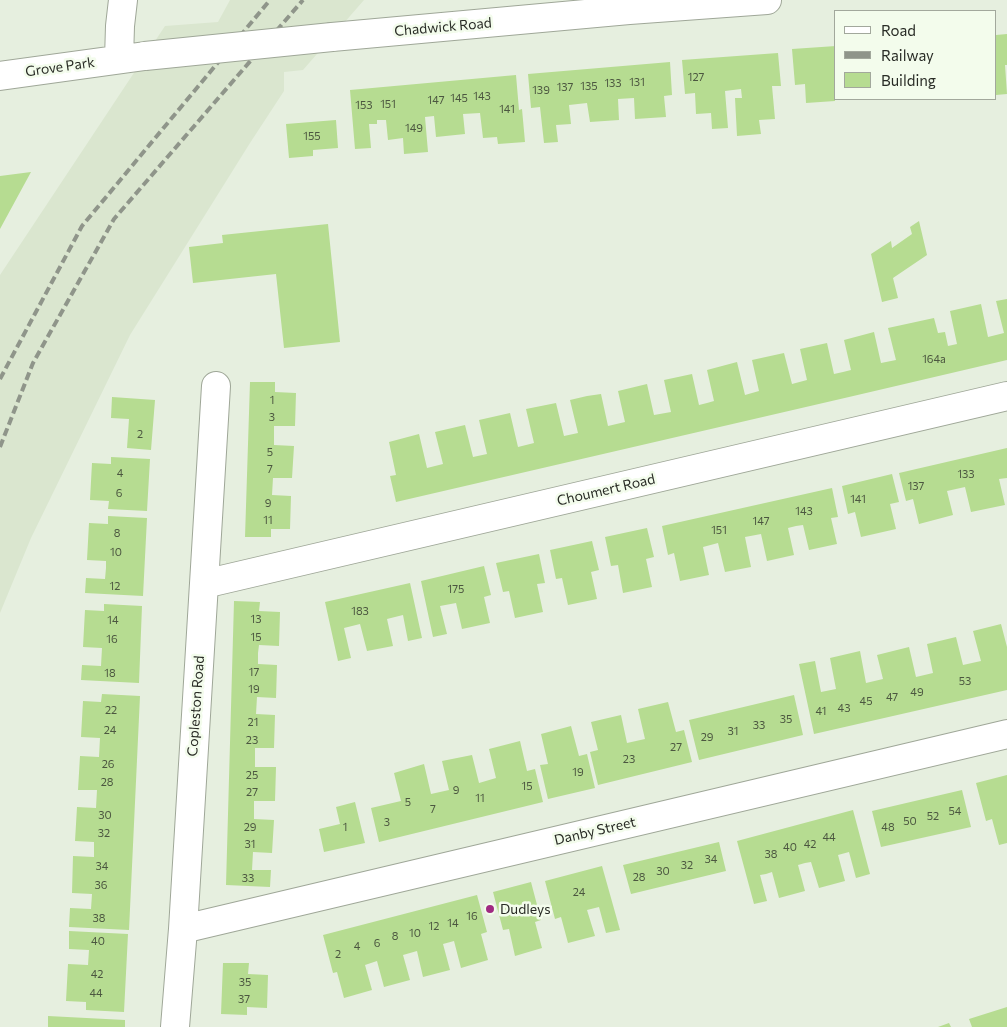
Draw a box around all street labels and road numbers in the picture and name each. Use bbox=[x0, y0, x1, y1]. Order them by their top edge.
street label: Chadwick Road bbox=[394, 14, 492, 40]
street label: Grove Park bbox=[24, 54, 96, 80]
street label: Choumert Road bbox=[555, 471, 657, 509]
street label: Copleston Road bbox=[184, 655, 208, 757]
street label: Danby Street bbox=[553, 813, 637, 849]

